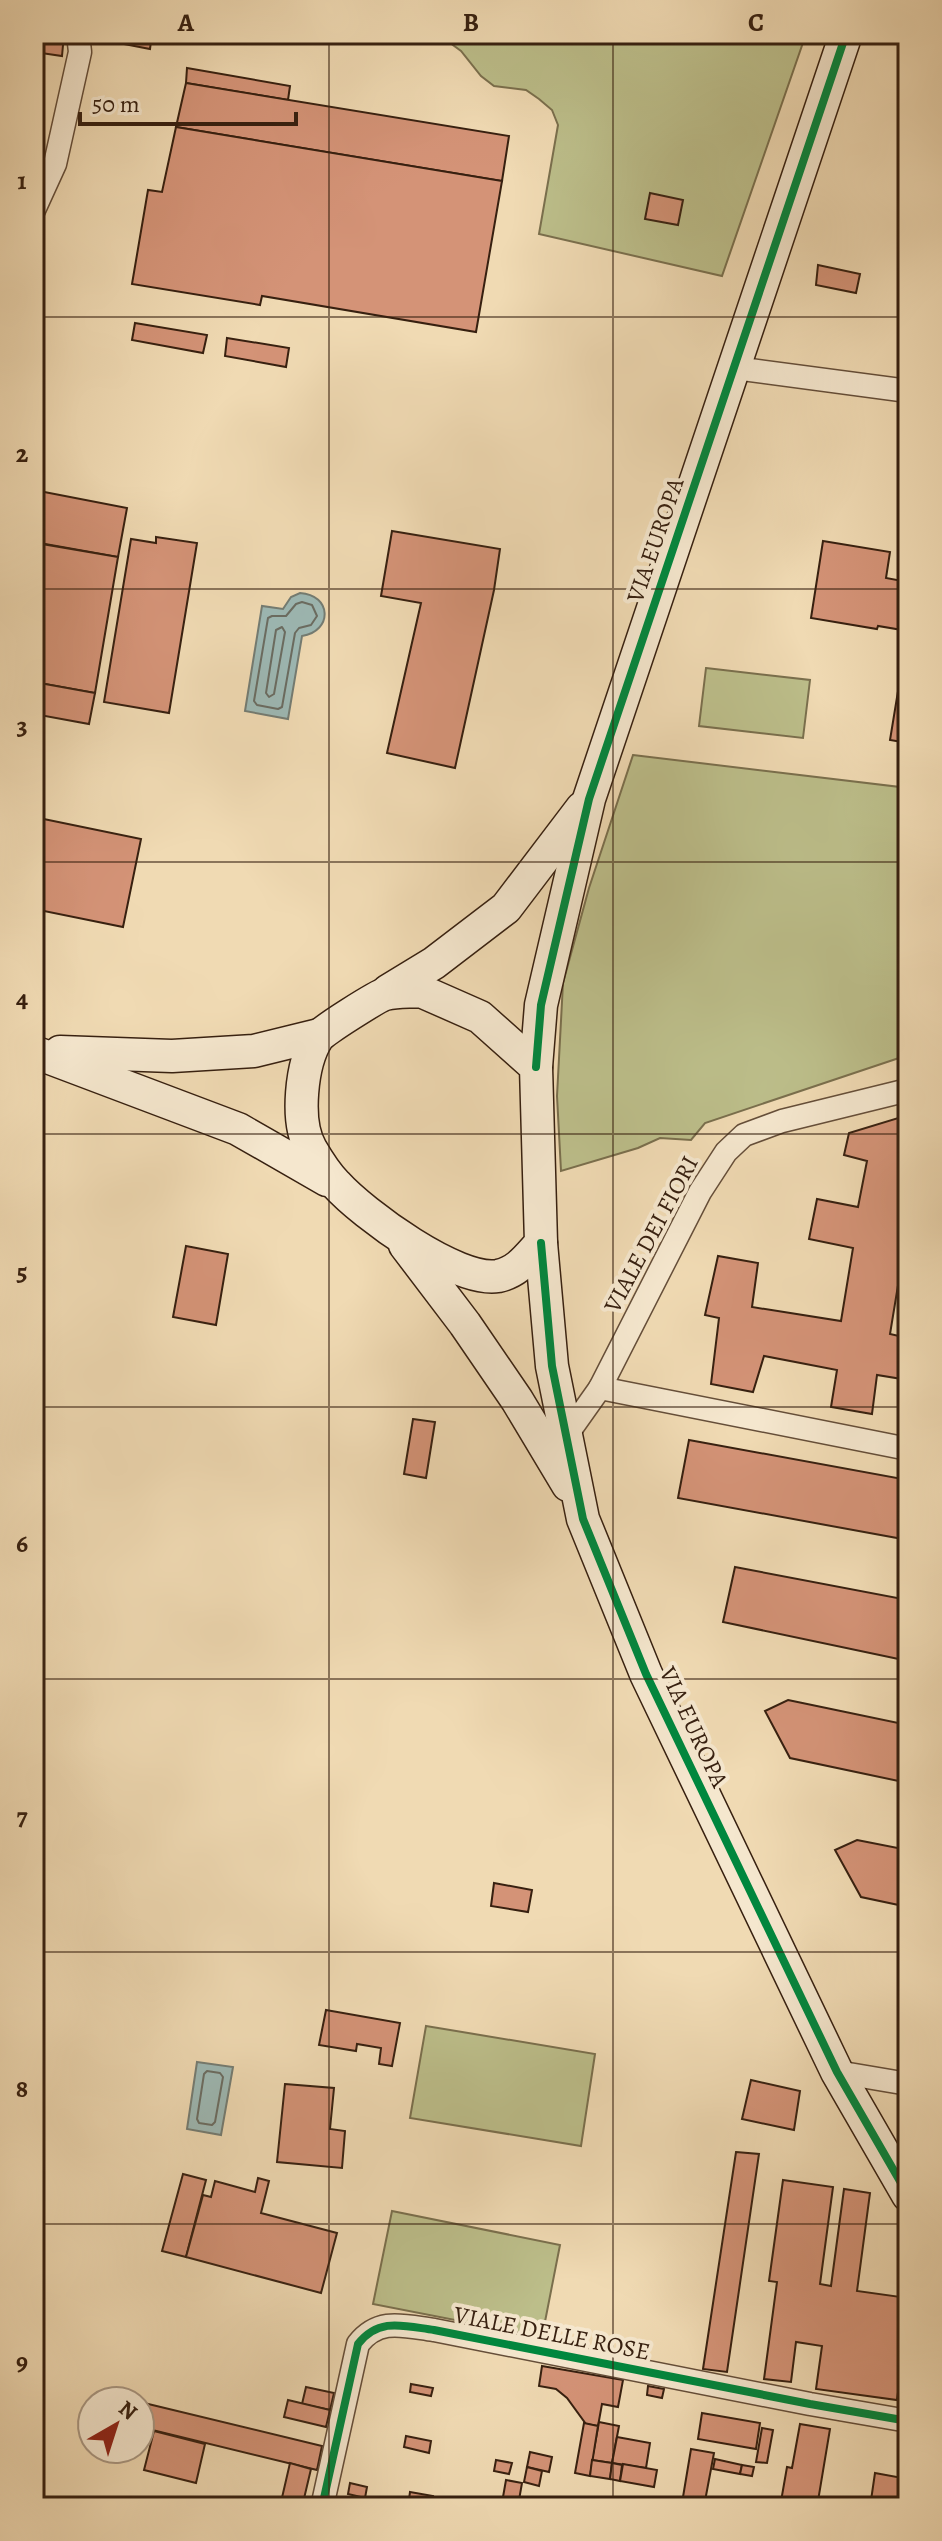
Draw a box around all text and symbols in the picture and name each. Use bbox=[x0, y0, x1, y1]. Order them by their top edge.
text: A bbox=[177, 5, 195, 40]
text: B bbox=[463, 5, 479, 40]
text: C bbox=[748, 5, 764, 40]
scale bar bbox=[80, 76, 296, 126]
text: 50 m bbox=[92, 88, 140, 120]
text: 1 bbox=[17, 163, 27, 198]
text: 2 bbox=[16, 436, 29, 471]
street label: VIA EUROPA bbox=[618, 472, 692, 608]
text: 3 bbox=[16, 708, 28, 743]
text: 4 bbox=[16, 981, 28, 1016]
street label: VIALE DEI FIORI bbox=[596, 1150, 706, 1319]
text: 5 bbox=[16, 1254, 28, 1289]
text: 6 bbox=[16, 1526, 28, 1561]
street label: VIA EUROPA bbox=[652, 1660, 736, 1794]
text: 7 bbox=[16, 1799, 28, 1834]
text: 8 bbox=[16, 2071, 28, 2106]
street label: VIALE DELLE ROSE bbox=[450, 2298, 653, 2368]
text: 9 bbox=[16, 2344, 28, 2379]
north arrow bbox=[76, 2385, 156, 2465]
text: N bbox=[112, 2394, 144, 2427]

